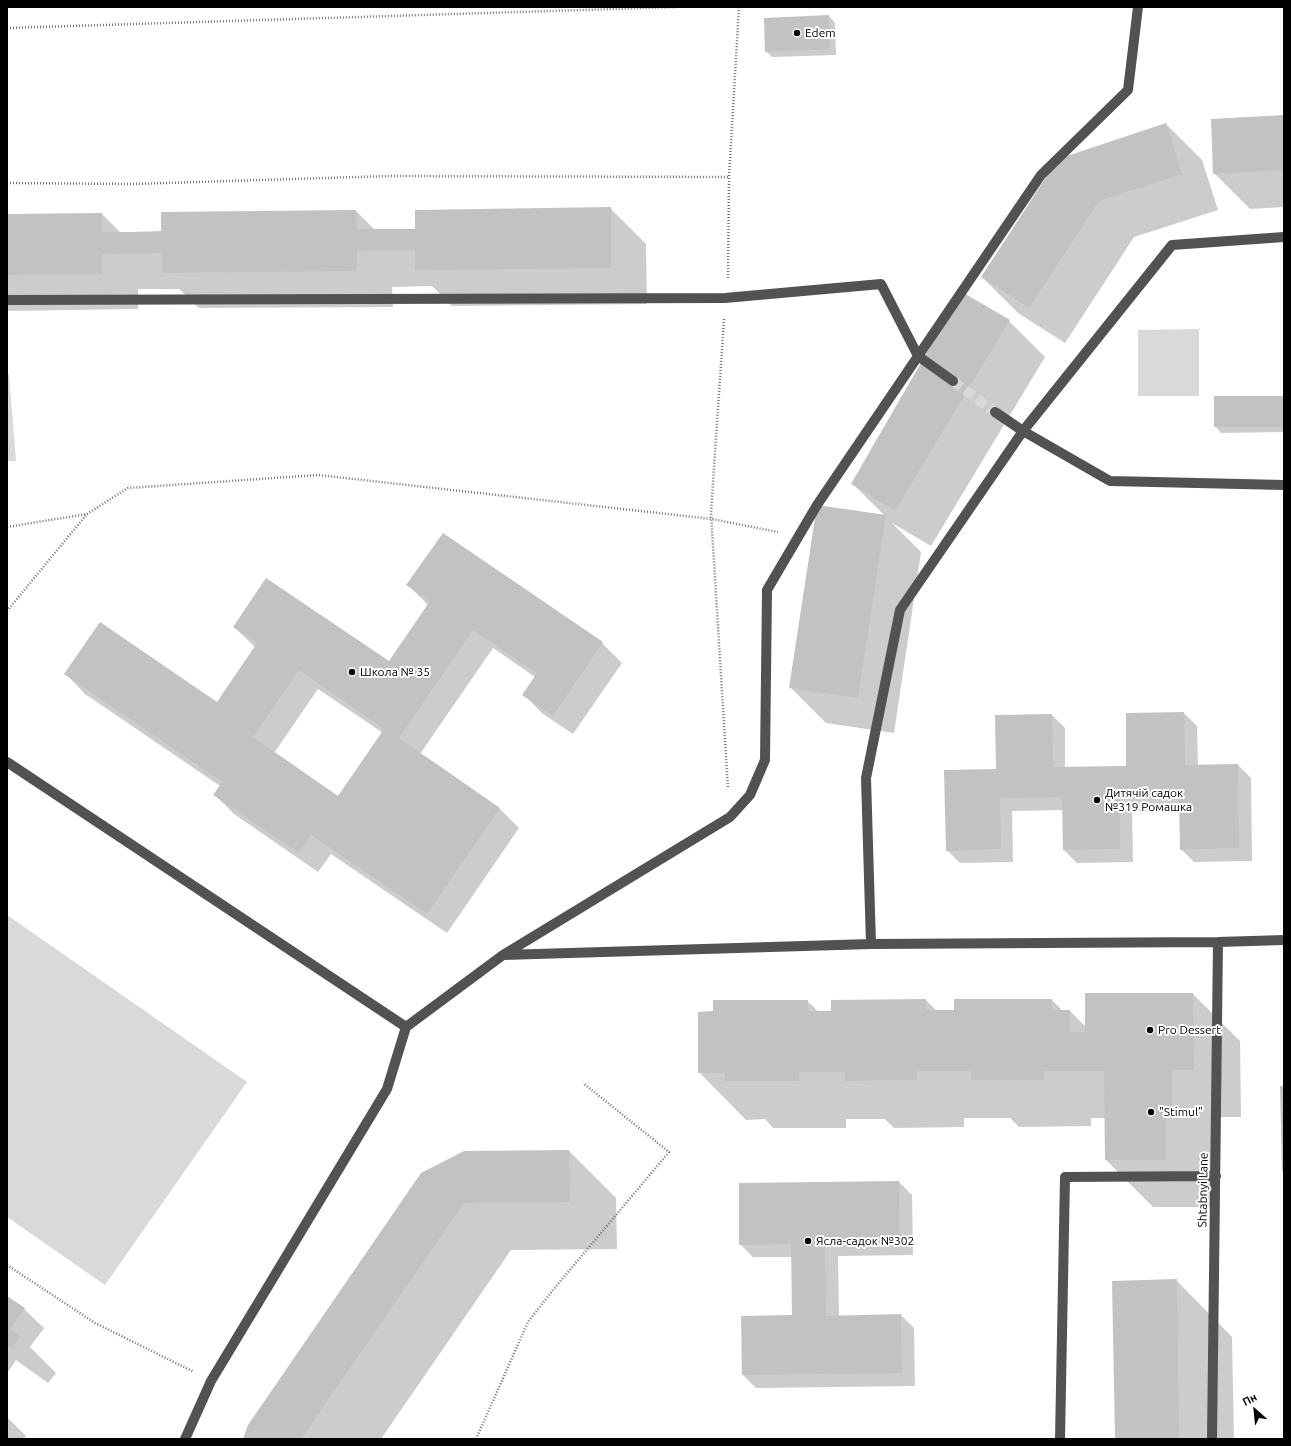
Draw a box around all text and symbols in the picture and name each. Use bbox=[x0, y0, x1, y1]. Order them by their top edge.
place label: Edem bbox=[805, 26, 836, 40]
marker: Edem bbox=[792, 28, 802, 38]
place label: Школа № 35 bbox=[360, 665, 430, 679]
marker: Школа № 35 bbox=[347, 667, 357, 677]
place label: Дитячій садок №319 Ромашка bbox=[1105, 786, 1192, 814]
marker: Дитячій садок №319 Ромашка bbox=[1092, 795, 1102, 805]
place label: Pro Dessert bbox=[1158, 1023, 1221, 1037]
marker: Pro Dessert bbox=[1145, 1025, 1155, 1035]
place label: "Stimul" bbox=[1159, 1105, 1203, 1119]
marker: "Stimul" bbox=[1146, 1107, 1156, 1117]
street label: Shtabnyi Lane bbox=[1195, 1152, 1211, 1228]
place label: Ясла-садок №302 bbox=[816, 1234, 914, 1248]
marker: Ясла-садок №302 bbox=[803, 1236, 813, 1246]
north arrow bbox=[1235, 1390, 1275, 1430]
text: Пн bbox=[1240, 1391, 1259, 1408]

